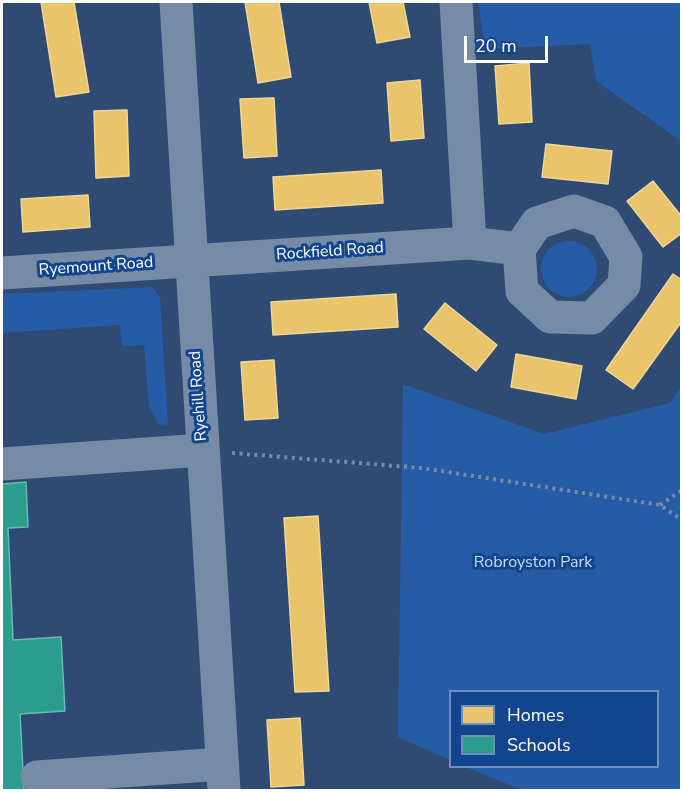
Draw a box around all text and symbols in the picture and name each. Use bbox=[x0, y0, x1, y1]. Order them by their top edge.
scale bar bbox=[467, 24, 551, 62]
text: 20 m bbox=[475, 34, 517, 58]
street label: Rockfield Road bbox=[276, 239, 384, 265]
street label: Ryemount Road bbox=[38, 253, 154, 281]
street label: Ryehill Road bbox=[186, 350, 212, 442]
park label: Robroyston Park bbox=[474, 553, 592, 573]
legend bbox=[449, 690, 659, 768]
text: Homes bbox=[507, 703, 564, 727]
text: Schools bbox=[507, 733, 571, 757]

